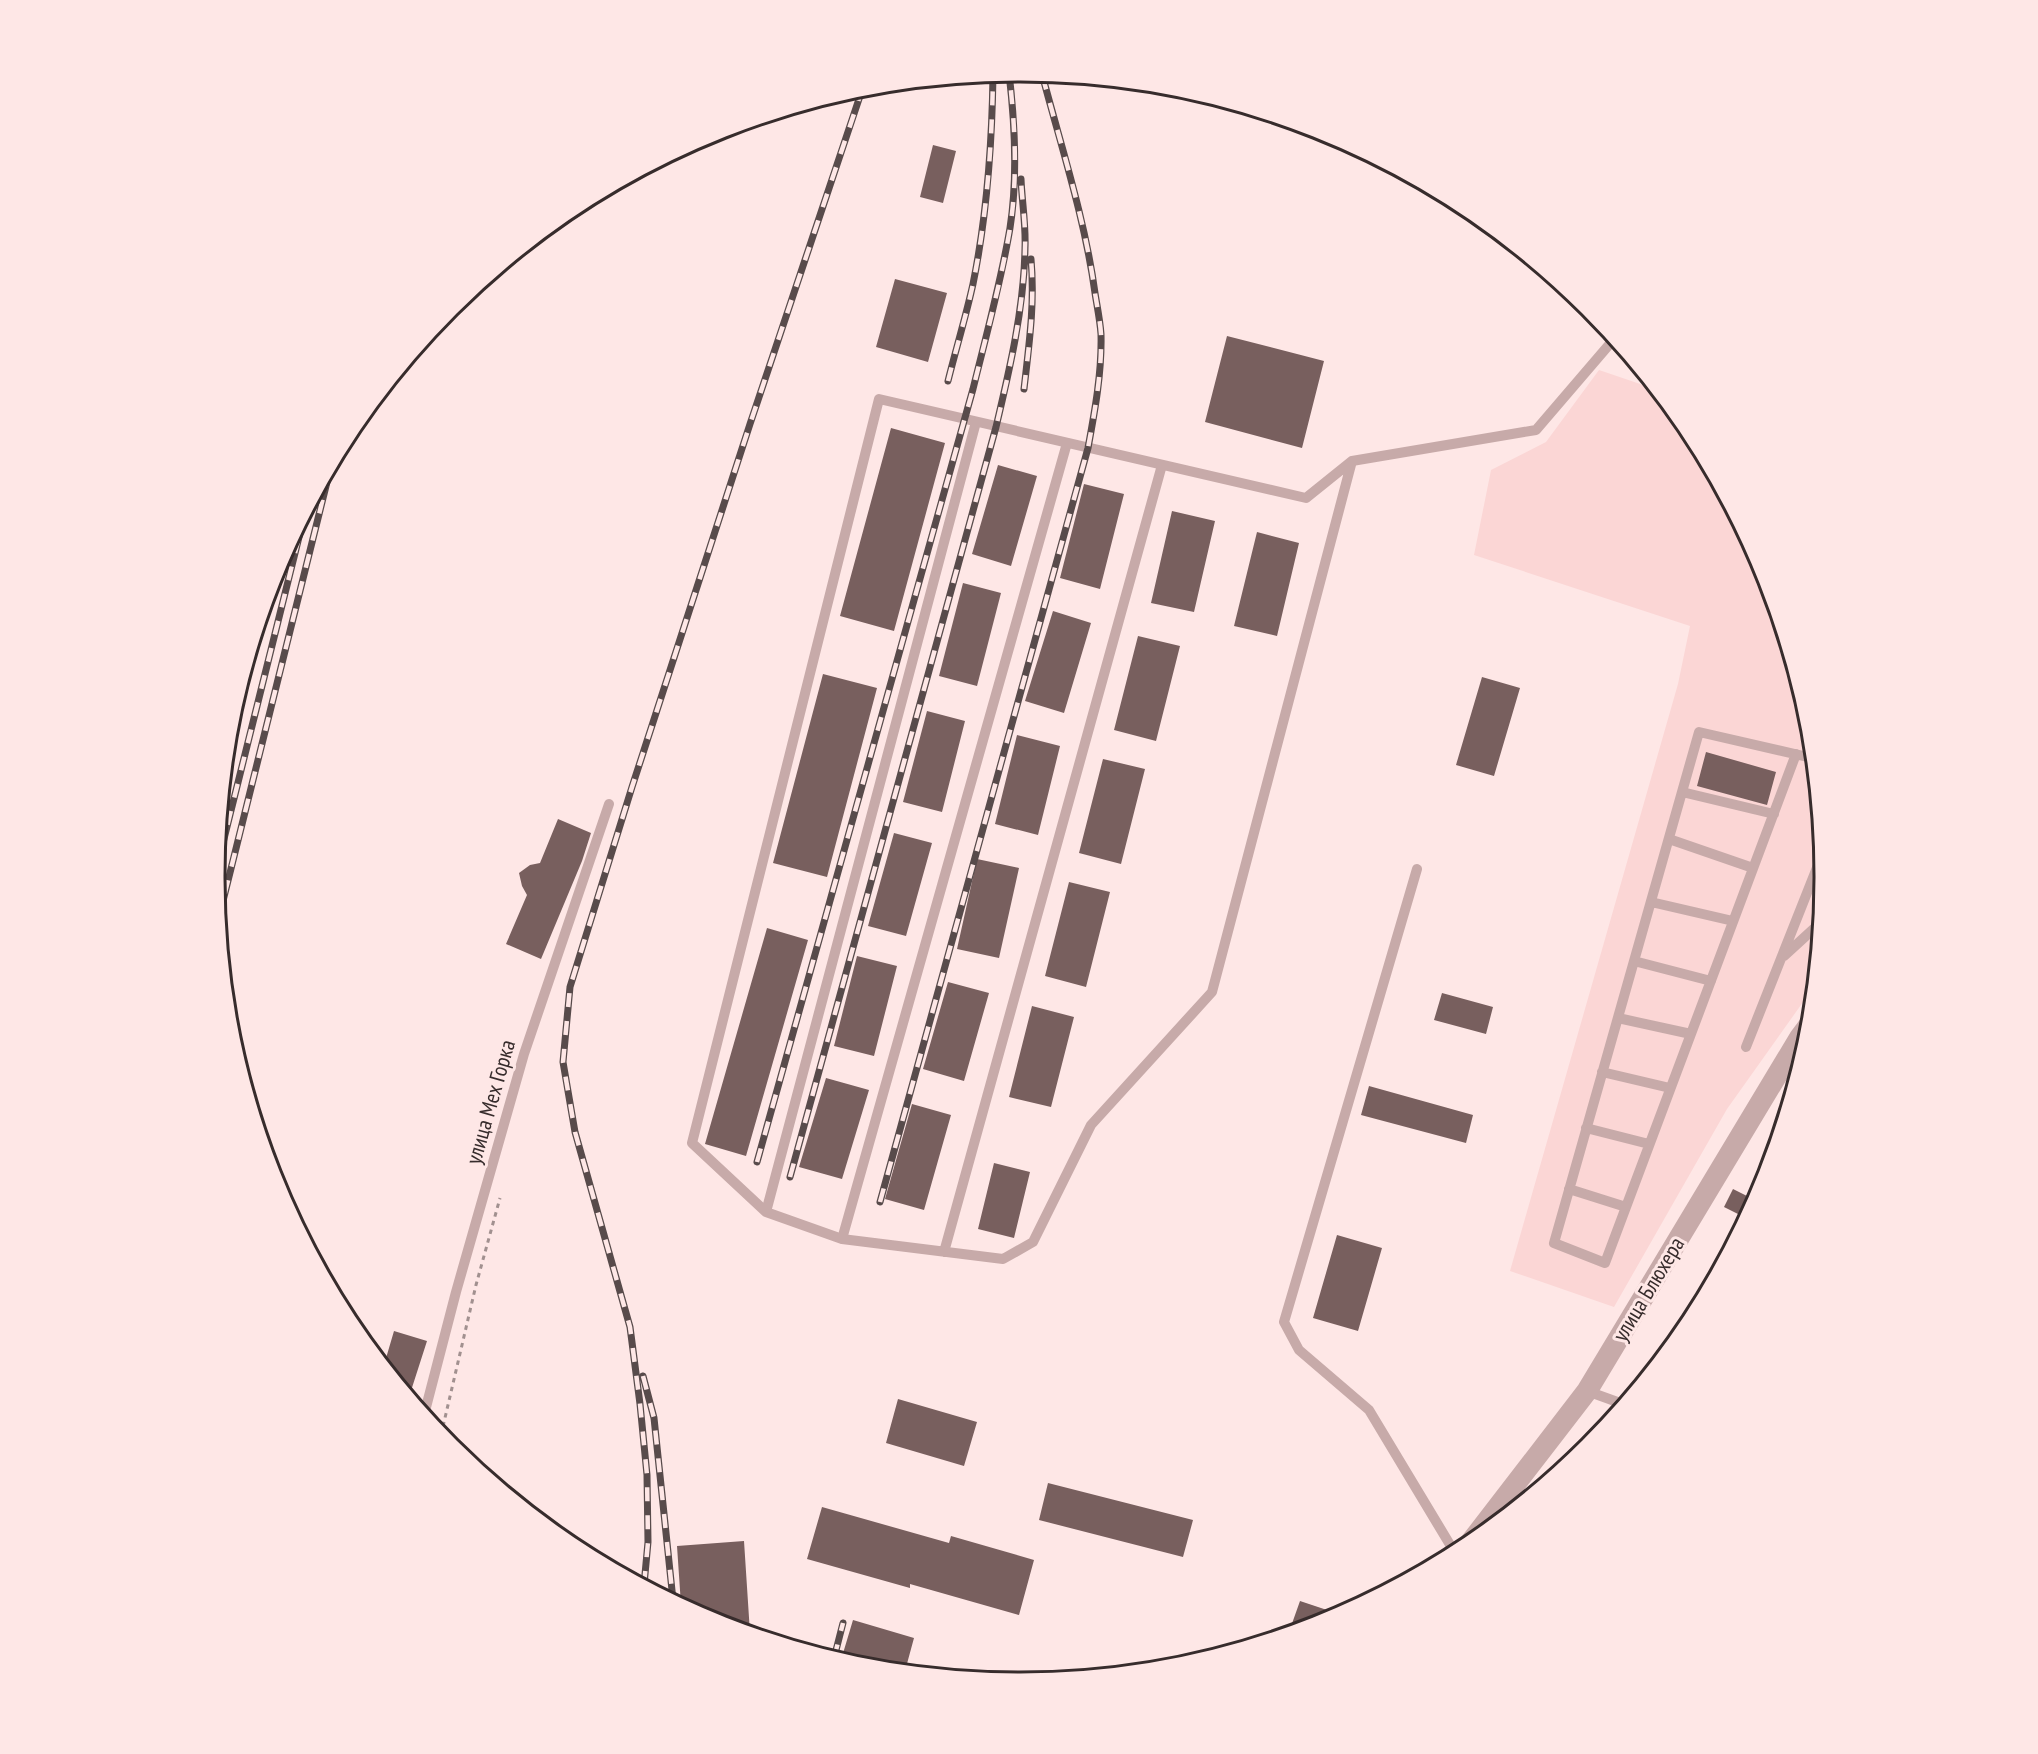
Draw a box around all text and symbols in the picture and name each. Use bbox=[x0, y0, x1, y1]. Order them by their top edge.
street label: улица Мех Горка bbox=[459, 1037, 521, 1167]
street label: улица Блюхера bbox=[1606, 1232, 1690, 1346]

